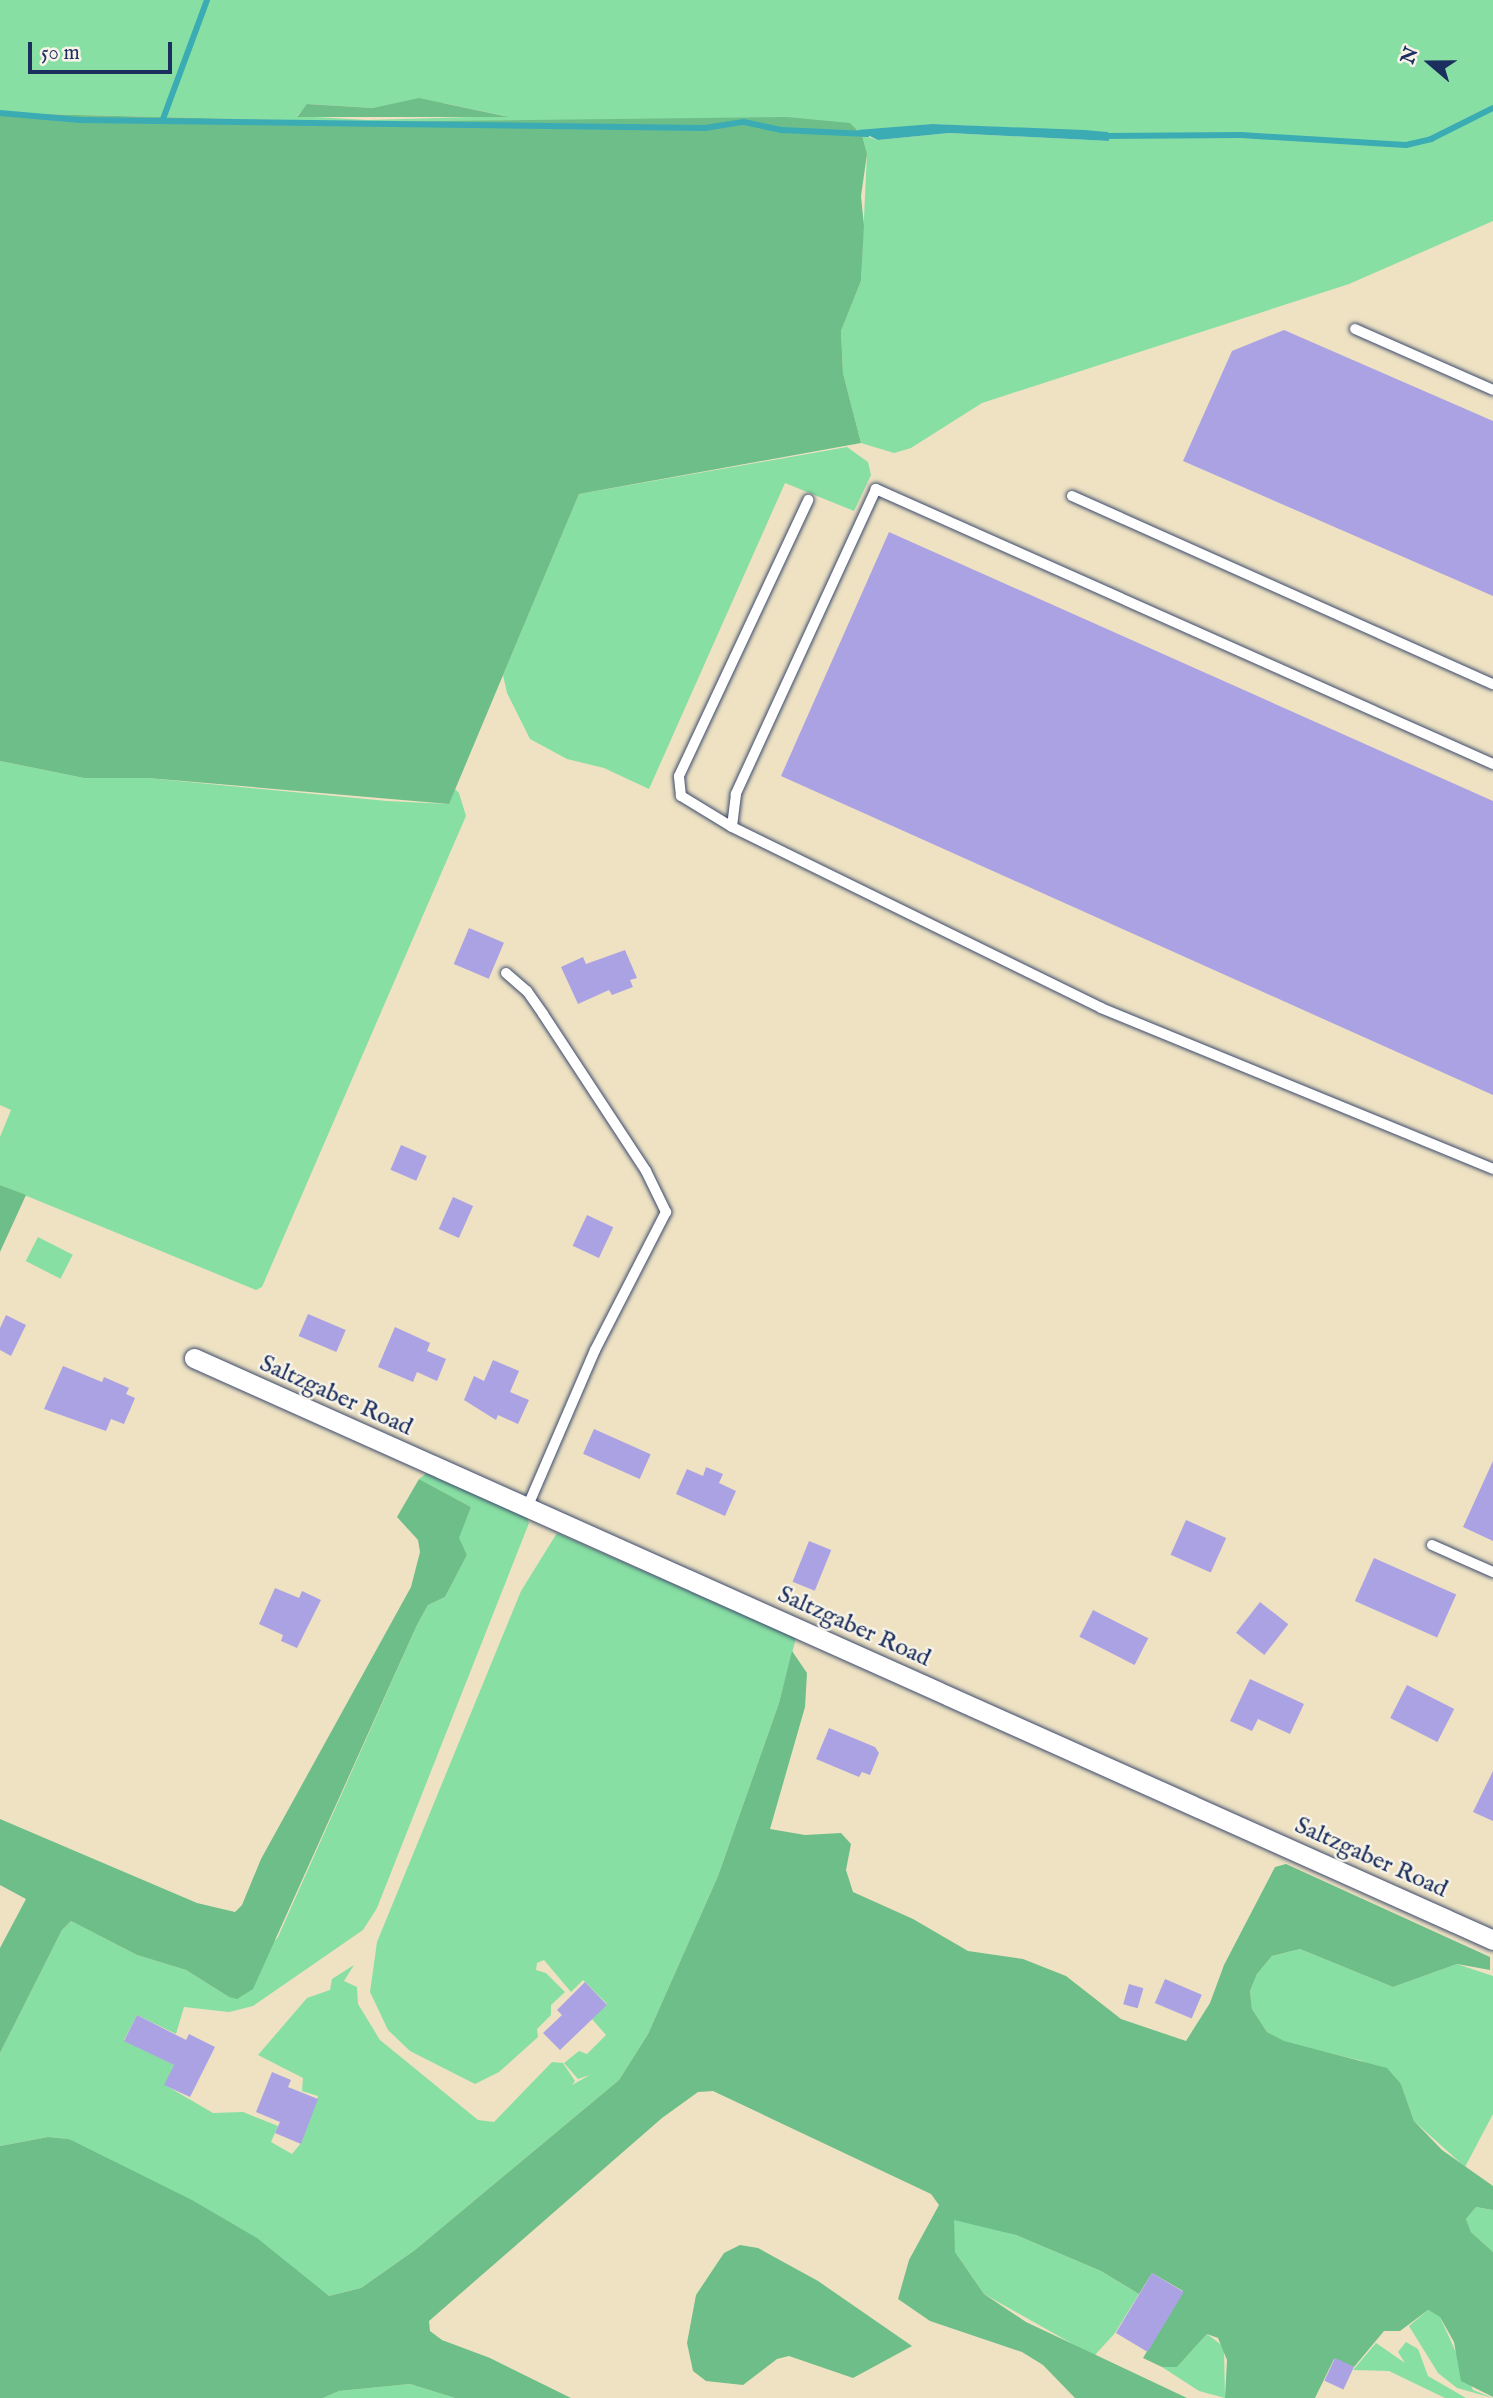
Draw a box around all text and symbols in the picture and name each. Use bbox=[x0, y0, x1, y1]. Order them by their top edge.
scale bar bbox=[32, 28, 175, 72]
north arrow bbox=[1395, 28, 1465, 98]
text: 50 m bbox=[41, 40, 80, 67]
text: N bbox=[1396, 44, 1424, 68]
street label: Saltzgaber Road bbox=[255, 1349, 417, 1443]
street label: Saltzgaber Road bbox=[773, 1580, 935, 1674]
street label: Saltzgaber Road bbox=[1290, 1811, 1452, 1905]

